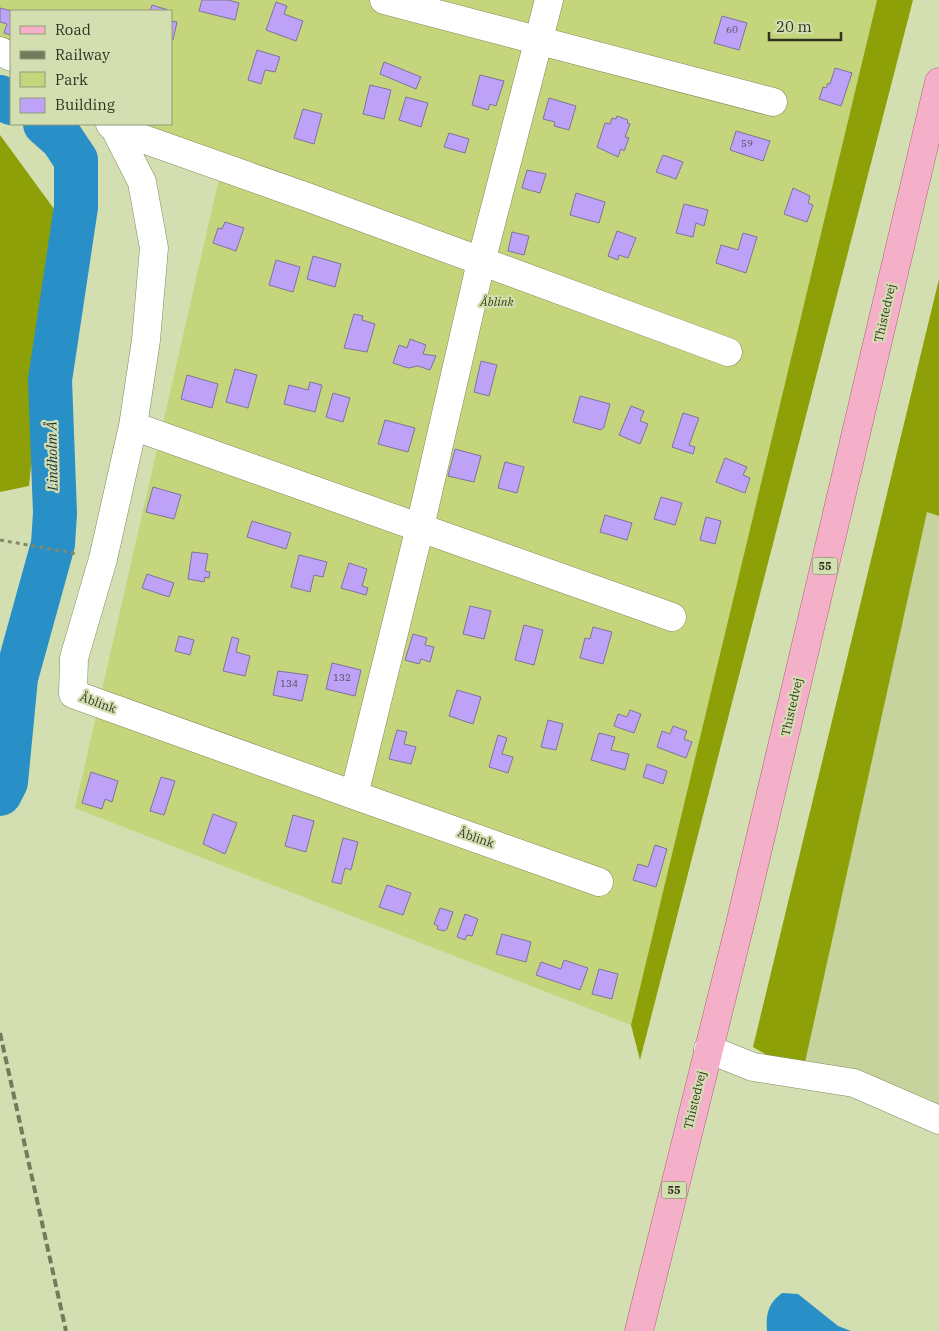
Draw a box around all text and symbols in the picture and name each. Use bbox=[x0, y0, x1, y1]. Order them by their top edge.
legend bbox=[10, 10, 172, 125]
scale bar bbox=[769, 10, 842, 42]
text: 20 m bbox=[776, 17, 812, 36]
text: Road bbox=[55, 20, 91, 39]
house number: 60 bbox=[726, 23, 738, 36]
text: Railway bbox=[55, 45, 110, 64]
text: Park bbox=[55, 70, 88, 89]
text: Building bbox=[55, 95, 115, 114]
house number: 59 bbox=[741, 137, 753, 150]
street label: Thistedvej bbox=[871, 282, 898, 343]
park label: Åblink bbox=[479, 294, 515, 309]
water label: Lindholm Å bbox=[41, 421, 62, 492]
road number: 55 bbox=[812, 558, 838, 574]
house number: 132 bbox=[333, 671, 351, 684]
street label: Thistedvej bbox=[778, 676, 805, 737]
house number: 134 bbox=[280, 677, 298, 690]
street label: Åblink bbox=[78, 689, 118, 716]
street label: Åblink bbox=[456, 824, 496, 851]
street label: Thistedvej bbox=[680, 1069, 709, 1130]
road number: 55 bbox=[662, 1182, 686, 1198]

